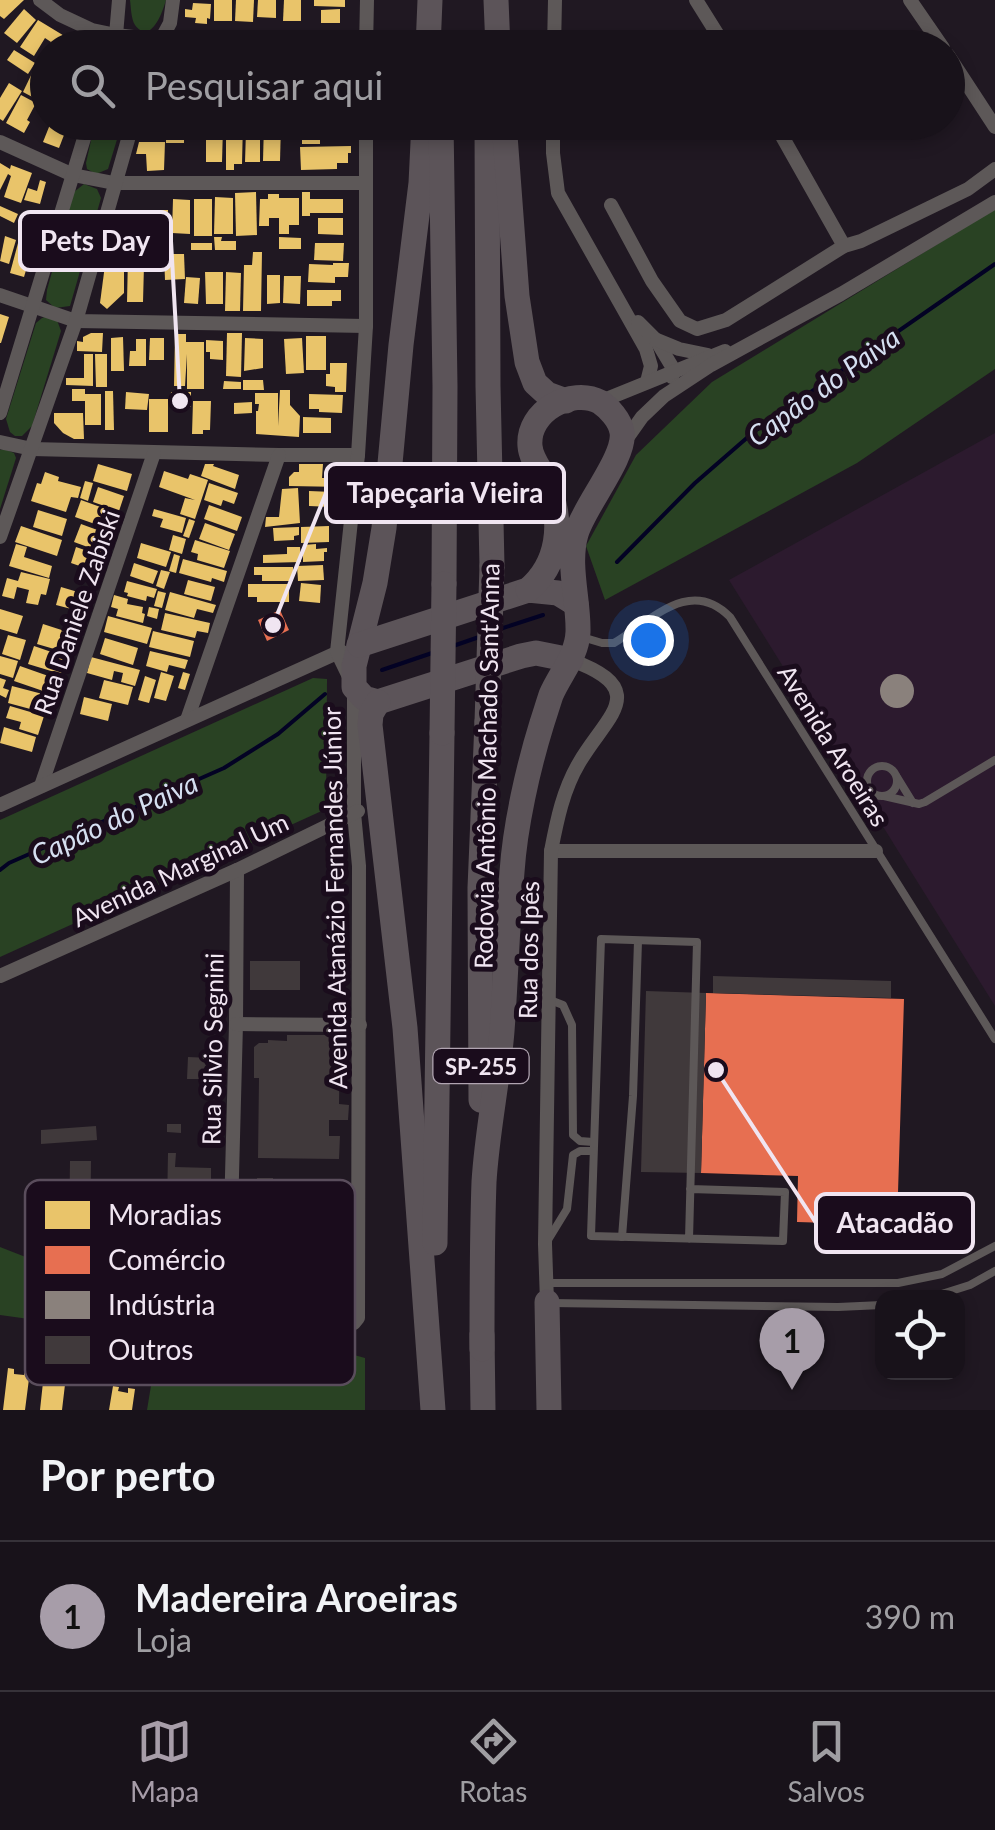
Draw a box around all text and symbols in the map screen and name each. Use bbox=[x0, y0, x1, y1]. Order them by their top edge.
search box bbox=[30, 30, 965, 140]
icon: search bbox=[65, 58, 120, 113]
text: Pesquisar aqui bbox=[145, 62, 384, 108]
callout: Pets Day bbox=[20, 212, 171, 270]
text: Pets Day bbox=[40, 223, 150, 257]
water label: Capão do Paiva bbox=[740, 319, 906, 453]
callout: Tapeçaria Vieira bbox=[326, 464, 564, 522]
text: Tapeçaria Vieira bbox=[346, 475, 544, 509]
street label: Rua Daniele Zabiski bbox=[27, 506, 125, 718]
street label: Rodovia Antônio Machado Sant'Anna bbox=[467, 563, 505, 969]
your location bbox=[623, 615, 674, 666]
street label: Avenida Aroeiras bbox=[772, 659, 896, 831]
street label: Avenida Atanázio Fernandes Júnior bbox=[316, 707, 352, 1089]
water label: Capão do Paiva bbox=[25, 764, 203, 872]
street label: Avenida Marginal Um bbox=[67, 806, 293, 932]
street label: Rua dos Ipês bbox=[512, 881, 544, 1019]
street label: Rua Silvio Segnini bbox=[195, 953, 229, 1145]
road number: SP-255 bbox=[434, 1049, 528, 1083]
legend bbox=[25, 1180, 355, 1385]
callout: Atacadão bbox=[816, 1194, 973, 1252]
text: Moradias bbox=[108, 1197, 222, 1231]
text: Atacadão bbox=[835, 1205, 954, 1239]
text: Comércio bbox=[108, 1242, 226, 1276]
text: Indústria bbox=[108, 1287, 216, 1321]
map controls bbox=[875, 1290, 965, 1380]
button: locate bbox=[875, 1290, 965, 1380]
pin: 1 bbox=[760, 1308, 824, 1390]
text: Outros bbox=[108, 1332, 193, 1366]
text: Por perto bbox=[40, 1450, 216, 1500]
text: Madereira Aroeiras bbox=[135, 1574, 458, 1620]
text: 1 bbox=[63, 1597, 82, 1636]
text: 390 m bbox=[865, 1597, 955, 1636]
text: Loja bbox=[135, 1620, 192, 1659]
tab: Mapa bbox=[130, 1714, 199, 1808]
tab: Rotas bbox=[459, 1714, 527, 1808]
tab: Salvos bbox=[787, 1714, 865, 1808]

